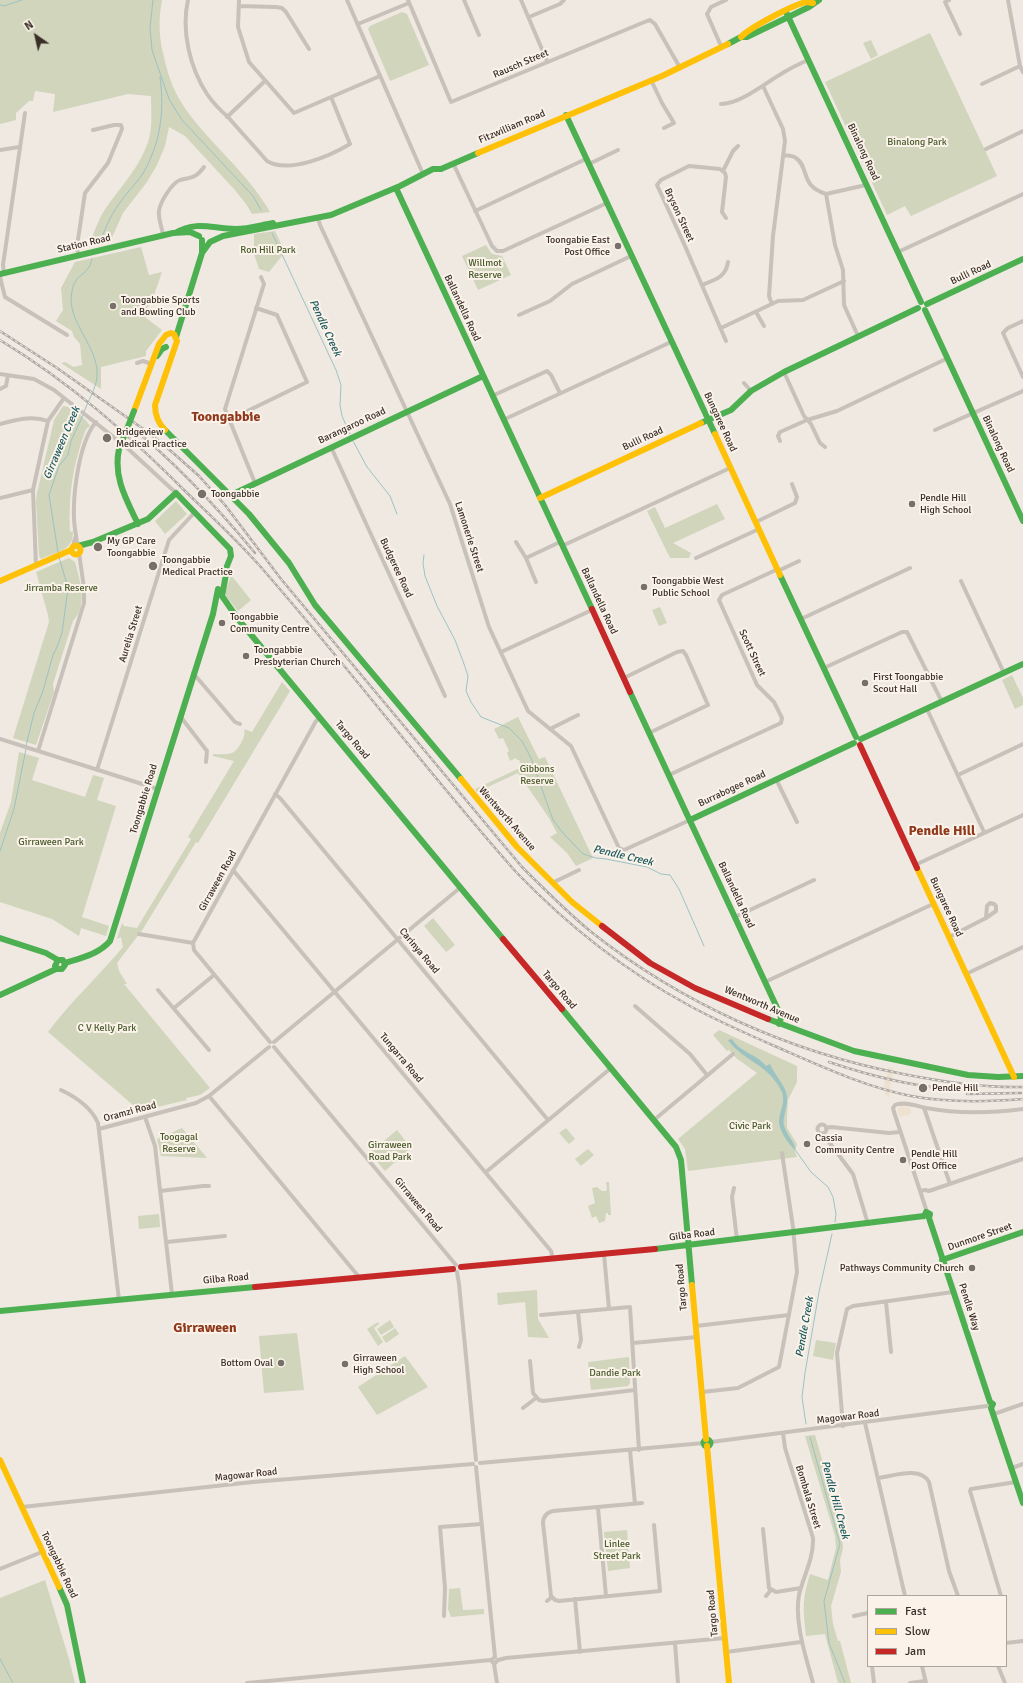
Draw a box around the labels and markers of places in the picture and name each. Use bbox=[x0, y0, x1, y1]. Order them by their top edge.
place label: Toongabie East Post Office bbox=[546, 234, 610, 258]
marker: Toongabie East Post Office bbox=[613, 241, 623, 251]
place label: Toongabbie Sports and Bowling Club bbox=[121, 294, 200, 318]
marker: Toongabbie Sports and Bowling Club bbox=[108, 301, 118, 311]
place label: Bridgeview Medical Practice bbox=[116, 426, 187, 450]
marker: Bridgeview Medical Practice bbox=[101, 432, 113, 444]
marker: Toongabbie bbox=[196, 488, 208, 500]
place label: Toongabbie bbox=[211, 488, 260, 500]
place label: Pendle Hill High School bbox=[920, 492, 971, 516]
marker: Pendle Hill High School bbox=[907, 499, 917, 509]
place label: My GP Care Toongabbie bbox=[107, 535, 156, 558]
marker: My GP Care Toongabbie bbox=[92, 541, 104, 553]
place label: Toongabbie Medical Practice bbox=[162, 554, 233, 578]
marker: Toongabbie Medical Practice bbox=[147, 560, 159, 572]
place label: Toongabbie West Public School bbox=[652, 575, 724, 598]
marker: Toongabbie West Public School bbox=[639, 582, 649, 592]
place label: Toongabbie Community Centre bbox=[230, 611, 310, 634]
marker: Toongabbie Community Centre bbox=[217, 618, 227, 628]
place label: Toongabbie Presbyterian Church bbox=[254, 644, 341, 668]
marker: Toongabbie Presbyterian Church bbox=[241, 651, 251, 661]
place label: First Toongabbie Scout Hall bbox=[873, 671, 943, 694]
marker: First Toongabbie Scout Hall bbox=[860, 678, 870, 688]
marker: Pendle Hill bbox=[917, 1082, 929, 1094]
place label: Pendle Hill bbox=[932, 1082, 978, 1094]
place label: Cassia Community Centre bbox=[815, 1132, 895, 1156]
marker: Cassia Community Centre bbox=[802, 1139, 812, 1149]
place label: Pendle Hill Post Office bbox=[911, 1148, 957, 1172]
marker: Pendle Hill Post Office bbox=[898, 1155, 908, 1165]
place label: Pathways Community Church bbox=[840, 1262, 964, 1274]
marker: Pathways Community Church bbox=[967, 1263, 977, 1273]
place label: Girraween High School bbox=[353, 1352, 404, 1376]
place label: Bottom Oval bbox=[220, 1357, 273, 1369]
marker: Bottom Oval bbox=[276, 1358, 286, 1368]
marker: Girraween High School bbox=[340, 1359, 350, 1369]

